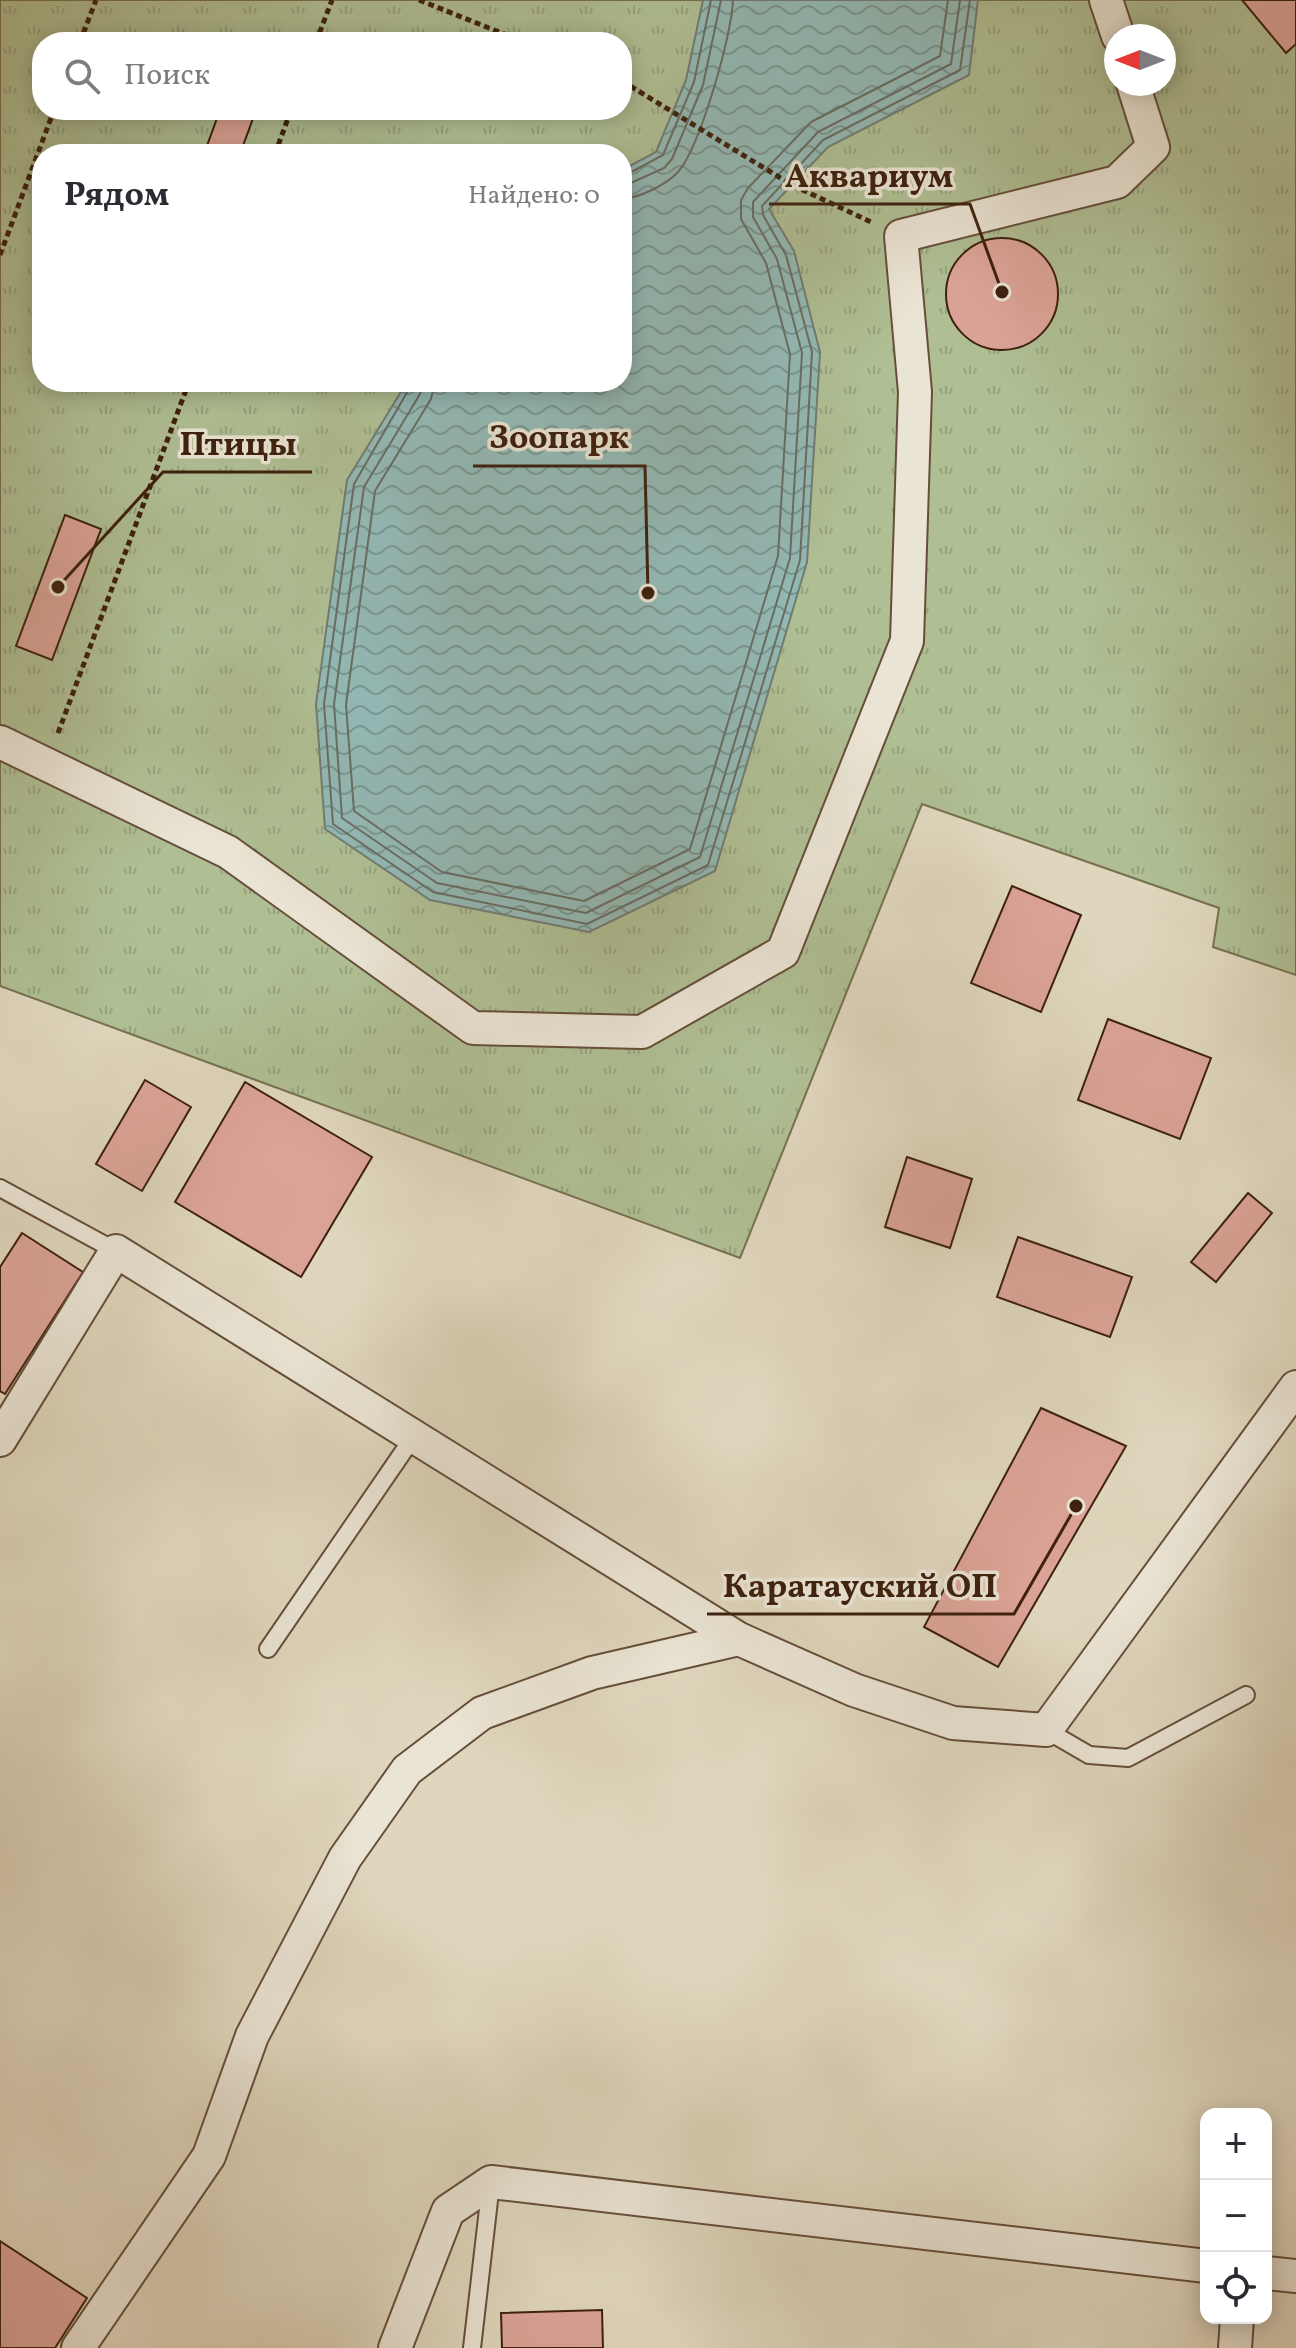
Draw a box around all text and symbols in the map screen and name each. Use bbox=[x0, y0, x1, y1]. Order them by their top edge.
north arrow bbox=[1104, 24, 1176, 96]
search box bbox=[32, 32, 632, 120]
icon: search bbox=[60, 54, 104, 98]
text: Поиск bbox=[124, 55, 210, 97]
callout: Аквариум bbox=[769, 146, 970, 204]
text: Аквариум bbox=[785, 155, 953, 202]
text: Рядом bbox=[64, 173, 169, 220]
text: Найдено: 0 bbox=[468, 178, 600, 214]
callout: Зоопарк bbox=[473, 408, 645, 466]
callout: Птицы bbox=[163, 414, 312, 472]
text: Зоопарк bbox=[489, 416, 629, 463]
text: Птицы bbox=[179, 423, 297, 470]
callout: Каратауский ОП bbox=[707, 1556, 1014, 1614]
text: Каратауский ОП bbox=[723, 1565, 997, 1612]
map controls bbox=[1200, 2108, 1272, 2324]
button: + bbox=[1200, 2108, 1272, 2180]
button: − bbox=[1200, 2180, 1272, 2252]
button: locate bbox=[1200, 2252, 1272, 2324]

